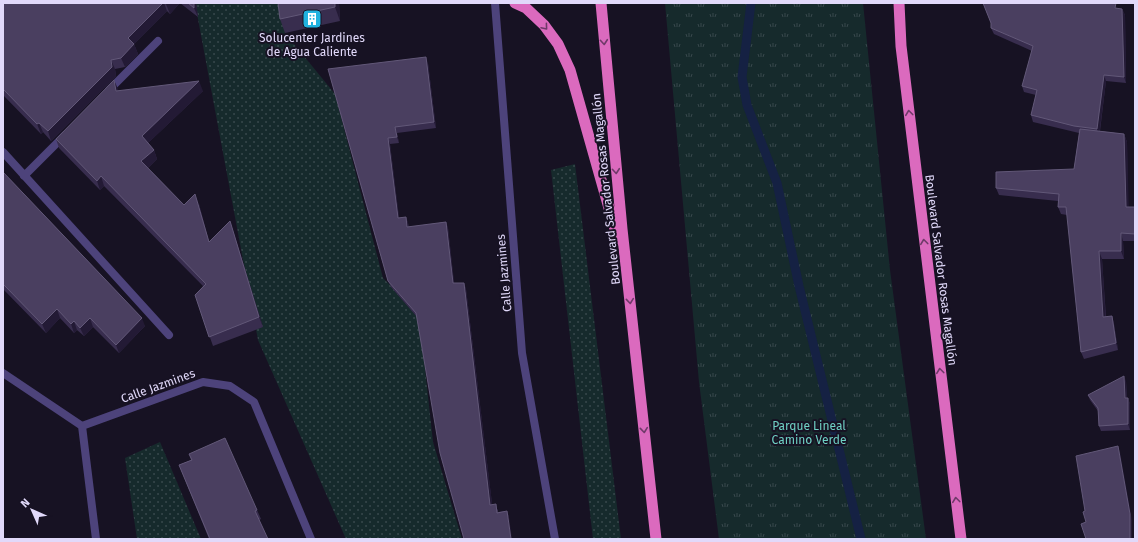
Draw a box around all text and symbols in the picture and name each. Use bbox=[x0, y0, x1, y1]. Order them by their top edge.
building icon: Solucenter Jardines de Agua Caliente bbox=[301, 8, 323, 30]
one-way arrow bbox=[541, 23, 548, 30]
place label: Solucenter Jardines de Agua Caliente bbox=[259, 31, 365, 59]
one-way arrow bbox=[600, 39, 609, 45]
street label: Boulevard Salvador Rosas Magallón bbox=[589, 92, 623, 286]
one-way arrow bbox=[905, 110, 914, 116]
one-way arrow bbox=[612, 168, 621, 174]
street label: Boulevard Salvador Rosas Magallón bbox=[922, 174, 960, 366]
street label: Calle Jazmines bbox=[494, 233, 514, 312]
one-way arrow bbox=[920, 239, 929, 245]
one-way arrow bbox=[625, 298, 634, 304]
street label: Calle Jazmines bbox=[119, 366, 197, 406]
one-way arrow bbox=[936, 368, 945, 374]
park label: Parque Lineal Camino Verde bbox=[772, 419, 846, 447]
one-way arrow bbox=[639, 427, 648, 433]
north arrow bbox=[12, 490, 52, 530]
text: N bbox=[18, 496, 32, 510]
one-way arrow bbox=[952, 497, 961, 503]

